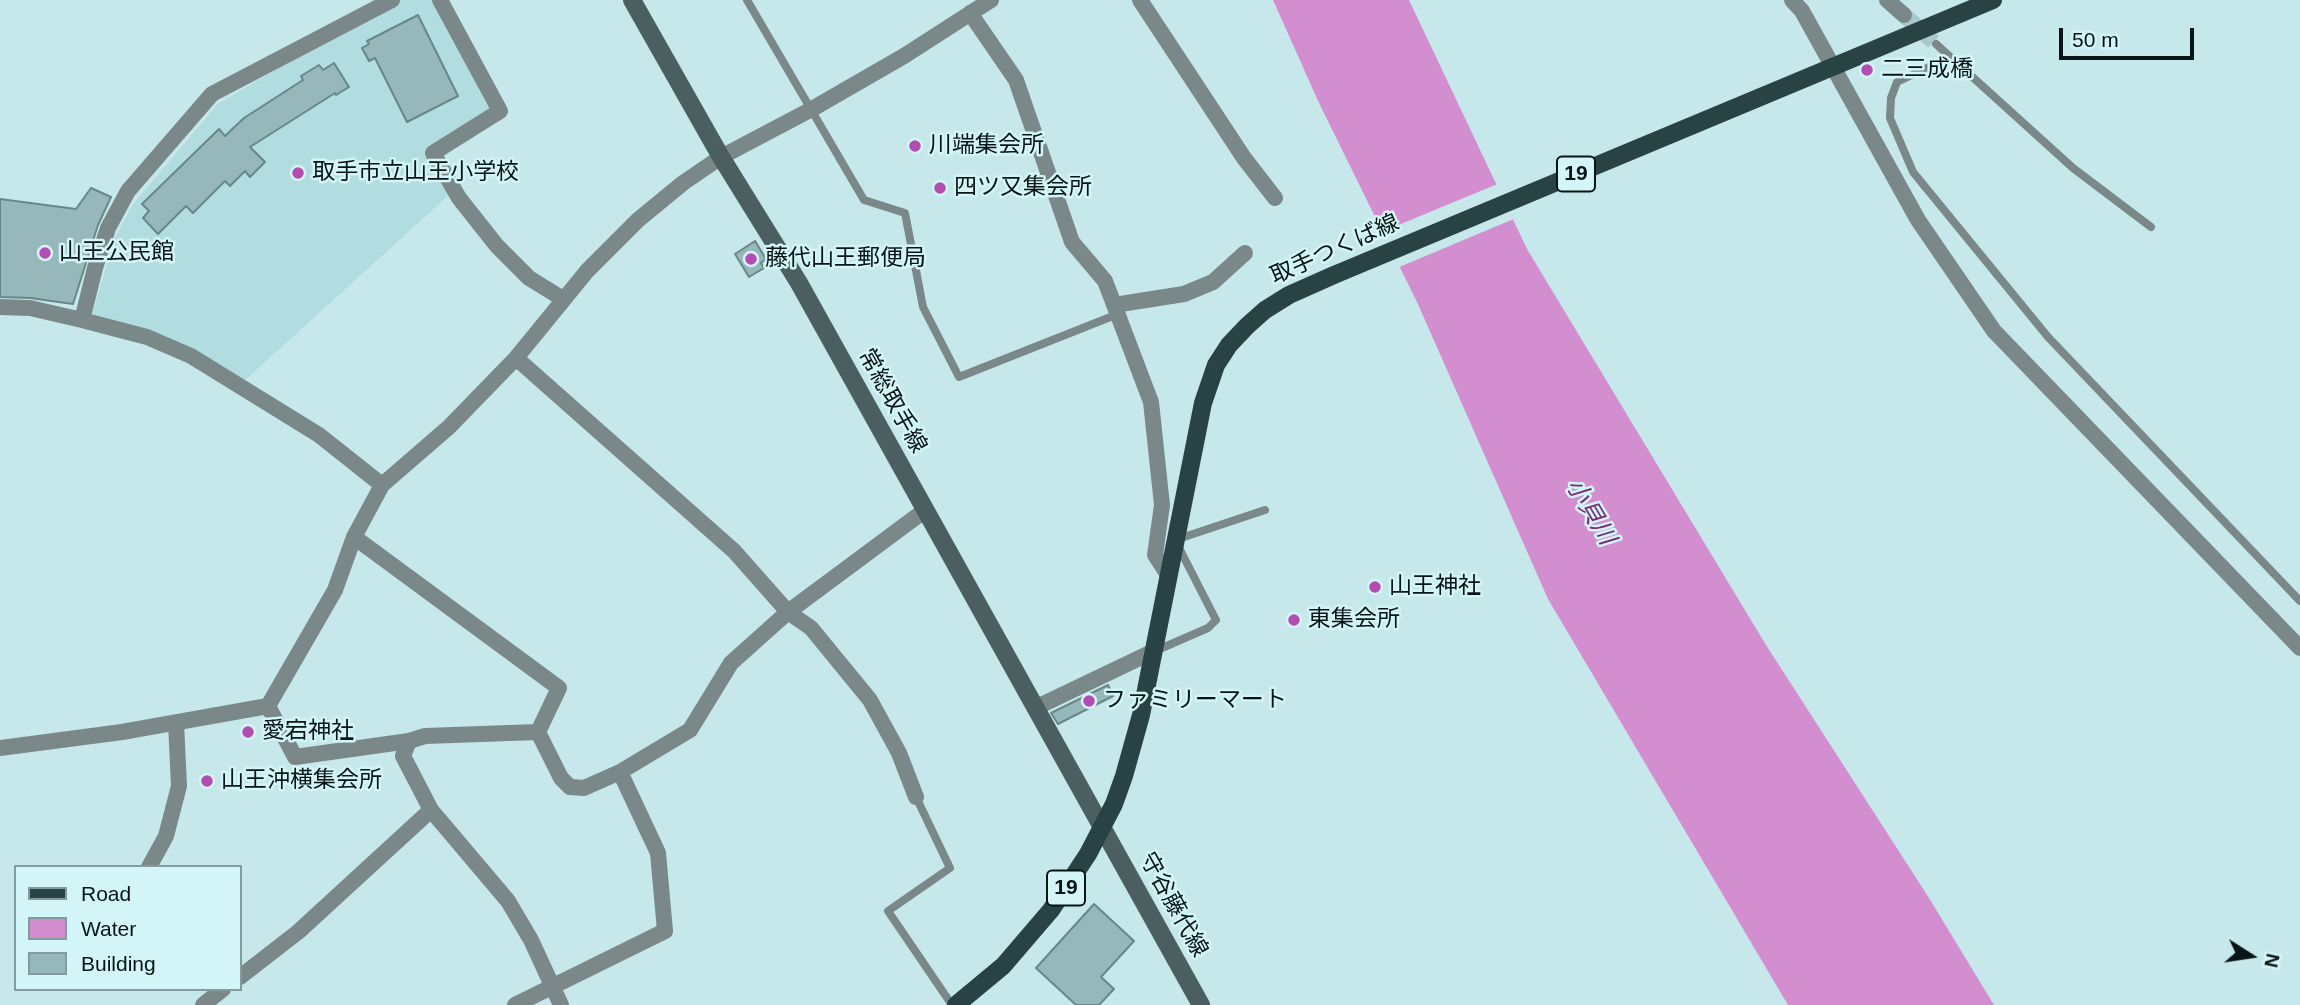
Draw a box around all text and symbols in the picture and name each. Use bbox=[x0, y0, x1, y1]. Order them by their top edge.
scale bar bbox=[2062, 14, 2197, 58]
text: 50 m bbox=[2072, 28, 2119, 51]
place label: 二三成橋 bbox=[1881, 56, 1973, 84]
marker: 二三成橋 bbox=[1859, 62, 1875, 78]
place label: 川端集会所 bbox=[929, 132, 1044, 160]
marker: 川端集会所 bbox=[907, 138, 923, 154]
road number: 19 bbox=[1557, 156, 1595, 192]
place label: 取手市立山王小学校 bbox=[312, 159, 519, 187]
marker: 取手市立山王小学校 bbox=[290, 165, 306, 181]
place label: 四ツ又集会所 bbox=[954, 174, 1092, 202]
marker: 四ツ又集会所 bbox=[932, 180, 948, 196]
street label: 取手つくば線 bbox=[1266, 209, 1404, 291]
place label: 山王公民館 bbox=[59, 239, 174, 267]
marker: 山王公民館 bbox=[37, 245, 53, 261]
place label: 藤代山王郵便局 bbox=[765, 245, 926, 273]
marker: 藤代山王郵便局 bbox=[743, 251, 759, 267]
street label: 常総取手線 bbox=[852, 344, 932, 458]
water label: 小貝川 bbox=[1559, 474, 1621, 550]
place label: 山王神社 bbox=[1389, 573, 1481, 601]
marker: 山王神社 bbox=[1367, 579, 1383, 595]
place label: 東集会所 bbox=[1308, 606, 1400, 634]
marker: 東集会所 bbox=[1286, 612, 1302, 628]
place label: ファミリーマート bbox=[1103, 687, 1287, 715]
marker: ファミリーマート bbox=[1081, 693, 1097, 709]
place label: 愛宕神社 bbox=[262, 718, 354, 746]
marker: 愛宕神社 bbox=[240, 724, 256, 740]
place label: 山王沖横集会所 bbox=[221, 767, 382, 795]
marker: 山王沖横集会所 bbox=[199, 773, 215, 789]
street label: 守谷藤代線 bbox=[1133, 848, 1213, 962]
legend bbox=[14, 865, 242, 991]
road number: 19 bbox=[1047, 870, 1085, 906]
text: Road bbox=[81, 882, 131, 905]
text: Water bbox=[81, 917, 136, 940]
north arrow bbox=[2216, 921, 2286, 991]
text: Building bbox=[81, 952, 156, 975]
text: N bbox=[2260, 952, 2284, 969]

